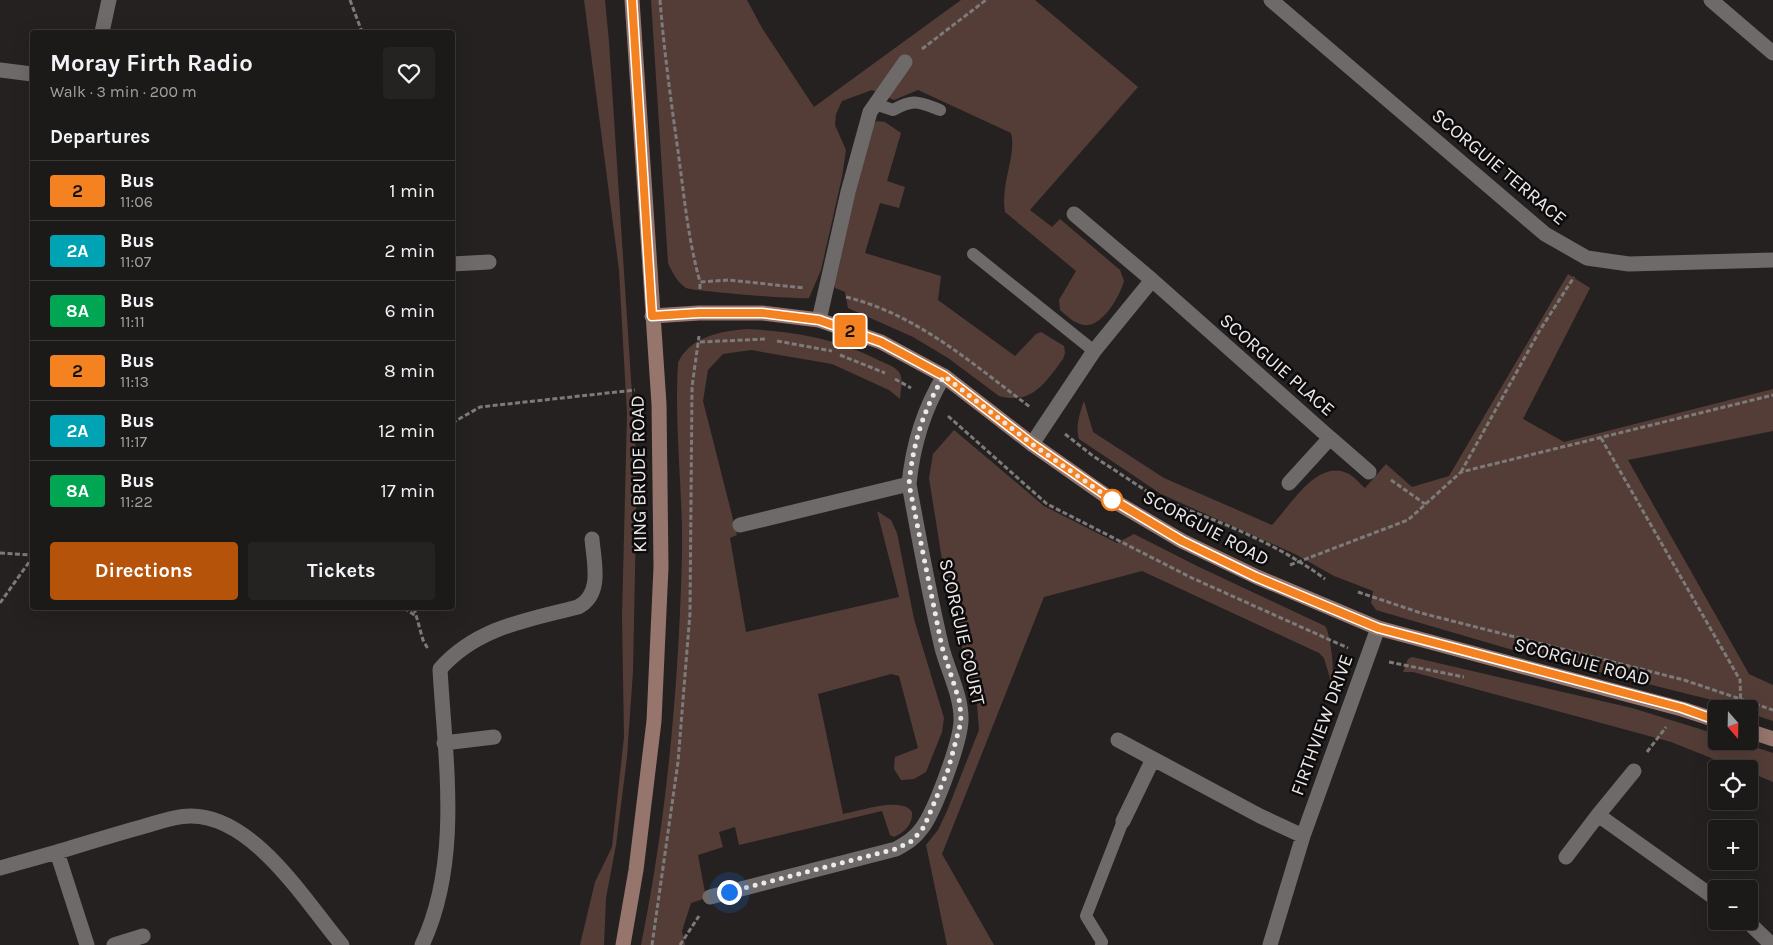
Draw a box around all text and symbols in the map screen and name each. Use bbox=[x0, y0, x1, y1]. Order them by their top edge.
button: heart bbox=[383, 47, 435, 99]
text: Moray Firth Radio bbox=[50, 49, 253, 77]
text: Walk · 3 min · 200 m bbox=[50, 82, 197, 101]
street label: SCORGUIE TERRACE bbox=[1427, 104, 1571, 230]
text: Departures bbox=[50, 126, 150, 148]
text: Bus bbox=[120, 170, 154, 192]
text: 2 bbox=[72, 180, 83, 202]
text: 1 min bbox=[389, 180, 435, 202]
text: 11:06 bbox=[120, 192, 153, 211]
text: Bus bbox=[120, 230, 154, 252]
text: 2A bbox=[66, 240, 89, 262]
text: 2 min bbox=[385, 240, 435, 262]
text: 11:07 bbox=[120, 252, 151, 271]
text: Bus bbox=[120, 290, 154, 312]
text: 8A bbox=[66, 300, 89, 322]
text: 6 min bbox=[385, 300, 435, 322]
street label: SCORGUIE PLACE bbox=[1215, 309, 1339, 421]
text: 11:11 bbox=[120, 312, 145, 331]
line badge: 2 bbox=[834, 315, 866, 347]
text: 2 bbox=[845, 320, 855, 342]
text: Bus bbox=[120, 350, 154, 372]
text: 2 bbox=[72, 360, 83, 382]
text: 8 min bbox=[384, 360, 435, 382]
text: 11:13 bbox=[120, 372, 149, 391]
street label: KING BRUDE ROAD bbox=[627, 395, 651, 553]
text: Bus bbox=[120, 410, 154, 432]
text: 2A bbox=[66, 420, 89, 442]
text: 12 min bbox=[378, 420, 435, 442]
text: 11:17 bbox=[120, 432, 147, 451]
text: Bus bbox=[120, 470, 154, 492]
text: 8A bbox=[66, 480, 89, 502]
text: 17 min bbox=[380, 480, 435, 502]
street label: SCORGUIE ROAD bbox=[1139, 486, 1273, 570]
unlabelled marker bbox=[1101, 489, 1123, 511]
text: 11:22 bbox=[120, 492, 153, 511]
button: Directions bbox=[50, 542, 238, 600]
button: Tickets bbox=[248, 542, 435, 600]
street label: SCORGUIE COURT bbox=[934, 557, 990, 708]
street label: SCORGUIE ROAD bbox=[1512, 633, 1652, 691]
street label: FIRTHVIEW DRIVE bbox=[1286, 652, 1358, 798]
north arrow bbox=[1708, 700, 1758, 750]
map controls bbox=[1708, 700, 1758, 930]
button: locate bbox=[1708, 760, 1758, 810]
button: + bbox=[1708, 820, 1758, 870]
your location bbox=[717, 880, 742, 905]
button: − bbox=[1708, 880, 1758, 930]

